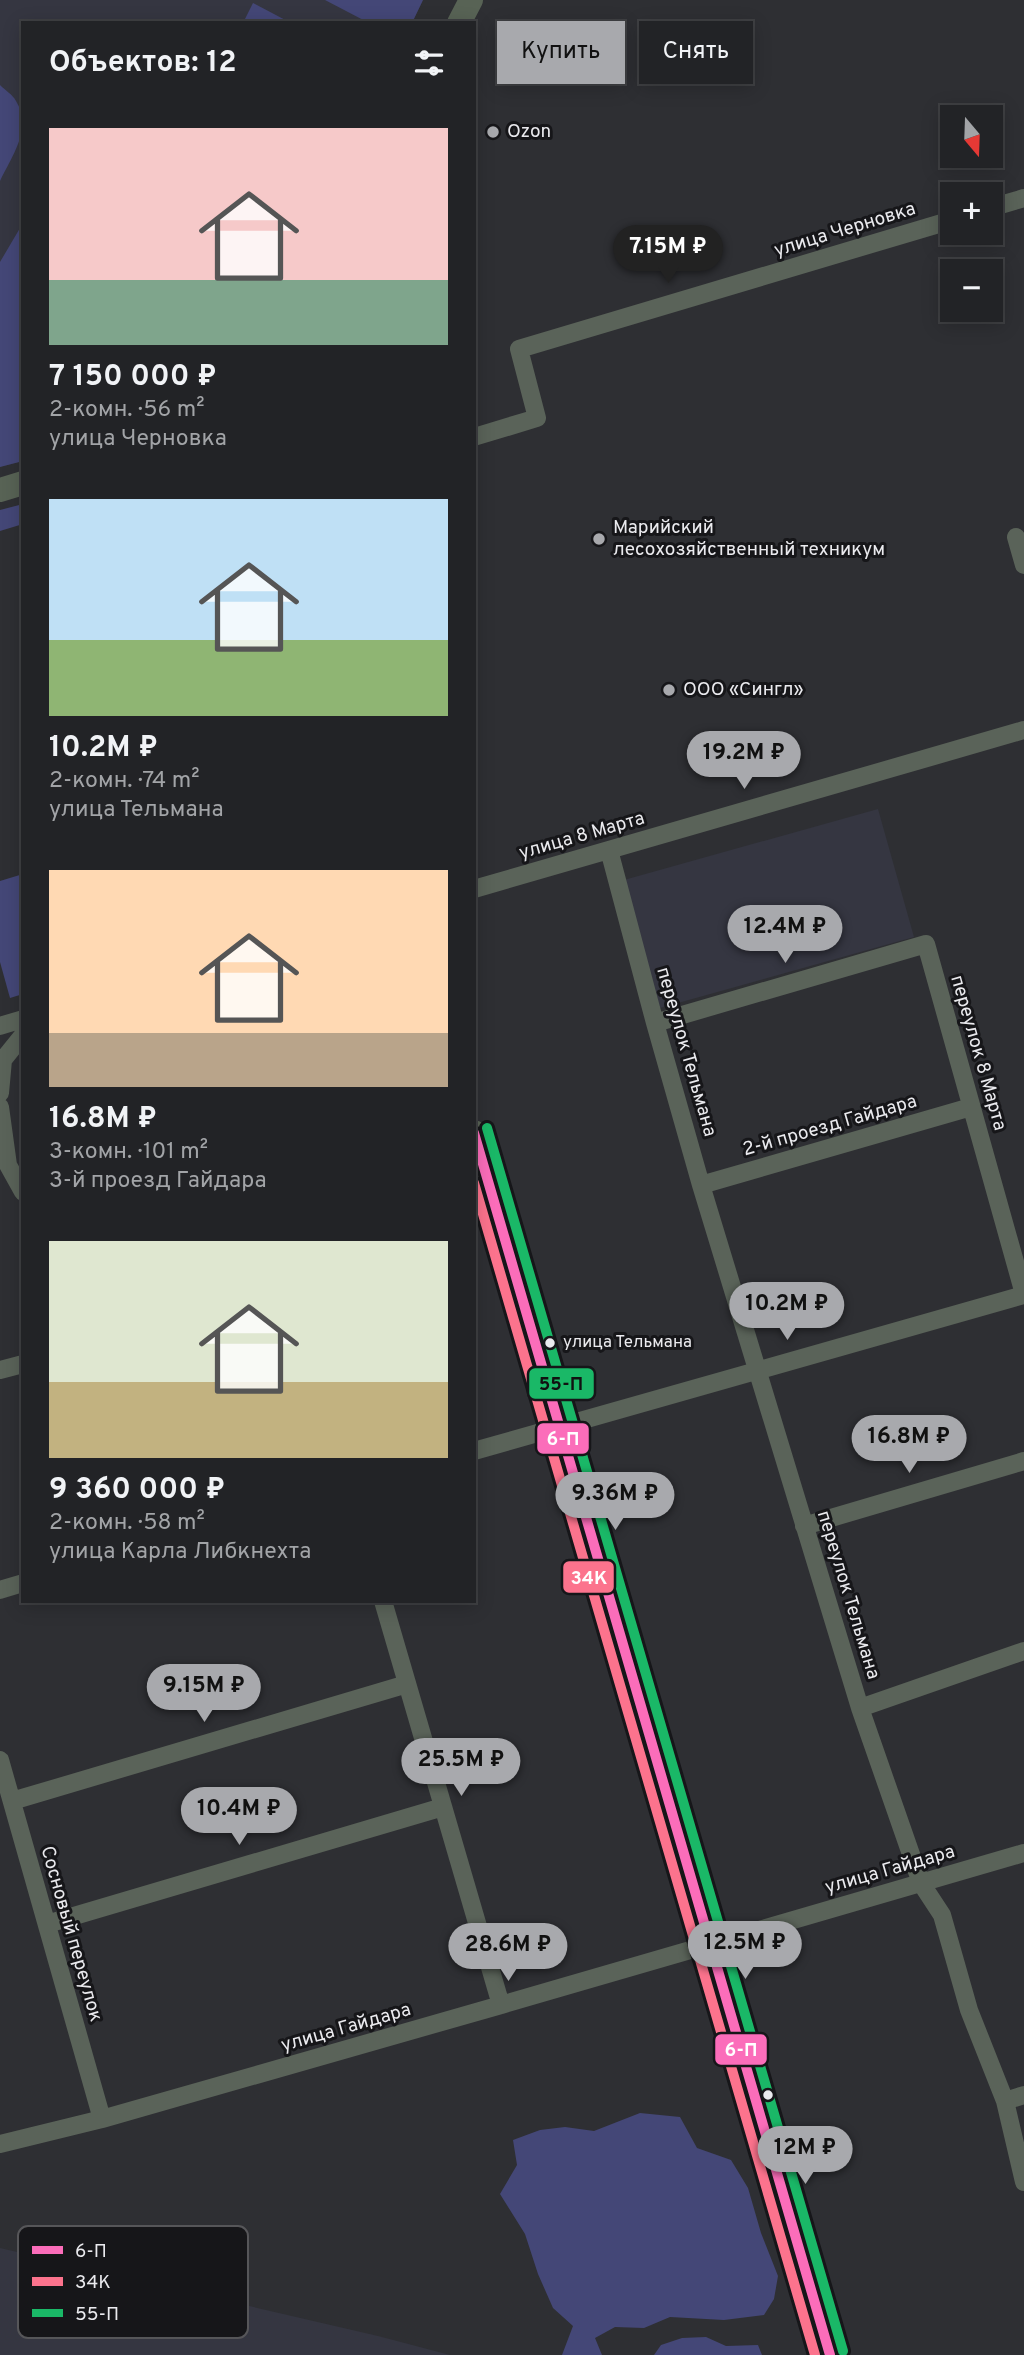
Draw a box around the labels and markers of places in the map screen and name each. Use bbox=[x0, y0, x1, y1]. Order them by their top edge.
place label: Ozon bbox=[507, 120, 551, 144]
marker: Ozon bbox=[485, 124, 501, 140]
pin: 7.15M ₽ bbox=[603, 226, 733, 285]
place label: Марийский лесохозяйственный техникум bbox=[613, 516, 885, 562]
marker: Марийский лесохозяйственный техникум bbox=[591, 531, 607, 547]
place label: ООО «Сингл» bbox=[683, 678, 804, 702]
marker: ООО «Сингл» bbox=[661, 682, 677, 698]
pin: 19.2M ₽ bbox=[679, 732, 809, 791]
pin: 12.4M ₽ bbox=[720, 906, 850, 965]
pin: 10.2M ₽ bbox=[722, 1282, 852, 1342]
place label: улица Тельмана bbox=[563, 1332, 692, 1354]
marker: улица Тельмана bbox=[543, 1336, 557, 1350]
pin: 16.8M ₽ bbox=[844, 1416, 974, 1475]
pin: 9.36M ₽ bbox=[550, 1472, 680, 1532]
pin: 9.15M ₽ bbox=[139, 1664, 269, 1724]
pin: 25.5M ₽ bbox=[396, 1738, 526, 1798]
pin: 10.4M ₽ bbox=[174, 1787, 304, 1847]
pin: 12.5M ₽ bbox=[680, 1922, 810, 1981]
pin: 28.6M ₽ bbox=[443, 1924, 573, 1983]
unlabelled marker bbox=[761, 2088, 775, 2102]
pin: 12M ₽ bbox=[756, 2126, 854, 2186]

